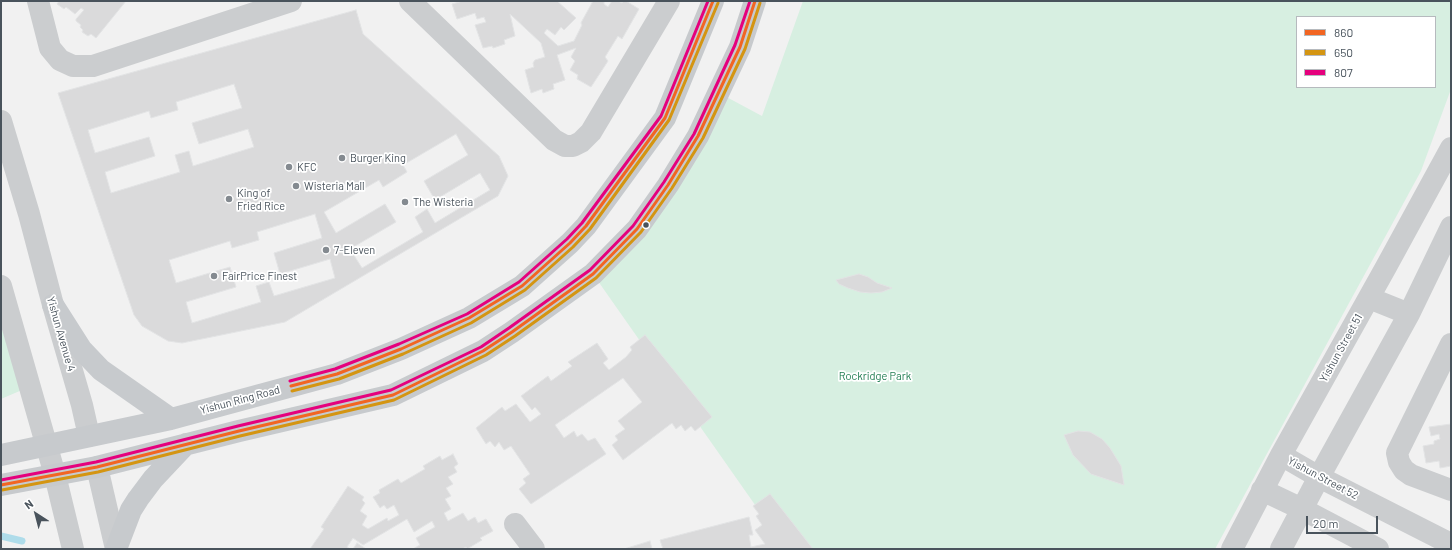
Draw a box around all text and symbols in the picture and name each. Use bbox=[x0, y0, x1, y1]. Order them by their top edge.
legend bbox=[1296, 16, 1436, 88]
text: 860 bbox=[1334, 25, 1353, 39]
text: 650 bbox=[1334, 45, 1353, 59]
text: 807 bbox=[1334, 65, 1353, 79]
place label: Burger King bbox=[350, 151, 406, 165]
marker: Burger King bbox=[337, 153, 347, 163]
place label: KFC bbox=[297, 160, 317, 174]
marker: KFC bbox=[284, 162, 294, 172]
place label: Wisteria Mall bbox=[304, 179, 365, 193]
marker: Wisteria Mall bbox=[291, 181, 301, 191]
place label: King of Fried Rice bbox=[237, 186, 285, 212]
marker: King of Fried Rice bbox=[224, 194, 234, 204]
place label: The Wisteria bbox=[413, 195, 473, 209]
marker: The Wisteria bbox=[400, 197, 410, 207]
unlabelled marker bbox=[641, 220, 651, 230]
place label: 7-Eleven bbox=[334, 243, 375, 257]
marker: 7-Eleven bbox=[321, 245, 331, 255]
place label: FairPrice Finest bbox=[222, 269, 297, 283]
marker: FairPrice Finest bbox=[209, 271, 219, 281]
street label: Yishun Avenue 4 bbox=[44, 295, 78, 373]
street label: Yishun Street 51 bbox=[1317, 312, 1365, 384]
park label: Rockridge Park bbox=[839, 369, 911, 383]
street label: Yishun Ring Road bbox=[199, 383, 281, 417]
street label: Yishun Street 52 bbox=[1285, 454, 1361, 502]
north arrow bbox=[16, 494, 56, 534]
text: N bbox=[22, 496, 35, 511]
scale bar bbox=[1308, 508, 1380, 534]
text: 20 m bbox=[1313, 516, 1339, 530]

